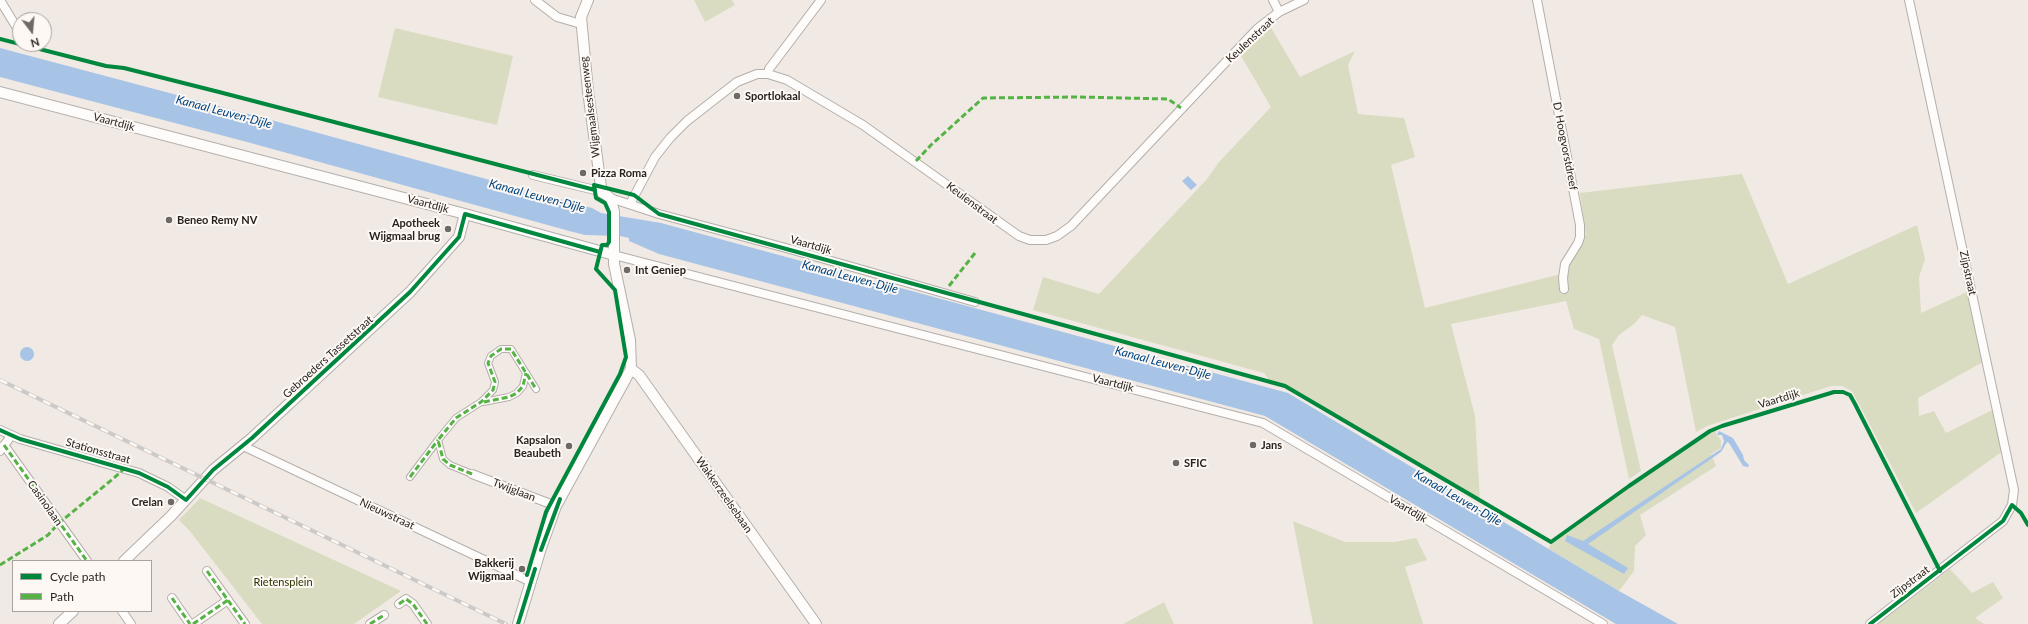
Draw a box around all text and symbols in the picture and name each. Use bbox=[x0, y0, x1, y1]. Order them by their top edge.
north arrow bbox=[12, 12, 52, 52]
street label: Keulenstraat bbox=[1223, 14, 1277, 66]
text: N bbox=[29, 36, 41, 50]
street label: Wijgmaalsesteenweg bbox=[577, 56, 603, 158]
place label: Sportlokaal bbox=[745, 89, 801, 103]
marker: Sportlokaal bbox=[732, 91, 742, 101]
water label: Kanaal Leuven-Dijle bbox=[174, 92, 274, 132]
street label: D' Hoogvorstdreef bbox=[1550, 101, 1580, 191]
street label: Vaartdijk bbox=[92, 110, 136, 134]
place label: Pizza Roma bbox=[591, 166, 647, 180]
marker: Pizza Roma bbox=[578, 168, 588, 178]
water label: Kanaal Leuven-Dijle bbox=[487, 176, 587, 216]
street label: Keulenstraat bbox=[944, 179, 1000, 227]
street label: Vaartdijk bbox=[406, 192, 450, 216]
place label: Beneo Remy NV bbox=[177, 213, 257, 227]
marker: Beneo Remy NV bbox=[164, 215, 174, 225]
place label: Apotheek Wijgmaal brug bbox=[369, 216, 440, 242]
marker: Apotheek Wijgmaal brug bbox=[443, 224, 453, 234]
street label: Vaartdijk bbox=[789, 233, 833, 257]
street label: Zijpstraat bbox=[1957, 249, 1979, 297]
water label: Kanaal Leuven-Dijle bbox=[800, 257, 900, 297]
place label: Int Geniep bbox=[635, 263, 686, 277]
marker: Int Geniep bbox=[622, 265, 632, 275]
street label: Gebroeders Tassetstraat bbox=[280, 313, 376, 401]
water label: Kanaal Leuven-Dijle bbox=[1113, 343, 1213, 383]
street label: Vaartdijk bbox=[1091, 371, 1135, 395]
street label: Vaartdijk bbox=[1757, 386, 1801, 412]
place label: Kapsalon Beaubeth bbox=[514, 433, 561, 459]
street label: Stationsstraat bbox=[64, 436, 132, 466]
place label: Jans bbox=[1261, 438, 1282, 452]
marker: Jans bbox=[1248, 440, 1258, 450]
marker: Kapsalon Beaubeth bbox=[564, 441, 574, 451]
street label: Wakkerzeelsebaan bbox=[693, 454, 755, 536]
place label: SFIC bbox=[1184, 456, 1207, 470]
marker: SFIC bbox=[1171, 458, 1181, 468]
water label: Kanaal Leuven-Dijle bbox=[1412, 467, 1504, 529]
street label: Twijglaan bbox=[491, 476, 537, 504]
street label: Casinolaan bbox=[25, 478, 65, 528]
street label: Vaartdijk bbox=[1386, 492, 1430, 526]
place label: Crelan bbox=[131, 495, 163, 509]
street label: Nieuwstraat bbox=[358, 496, 416, 532]
marker: Crelan bbox=[166, 497, 176, 507]
place label: Bakkerij Wijgmaal bbox=[468, 556, 514, 582]
legend bbox=[12, 560, 152, 612]
street label: Zijpstraat bbox=[1888, 563, 1932, 601]
marker: Bakkerij Wijgmaal bbox=[517, 564, 527, 574]
text: Cycle path bbox=[50, 569, 105, 584]
park label: Rietensplein bbox=[253, 575, 313, 589]
text: Path bbox=[50, 589, 74, 604]

